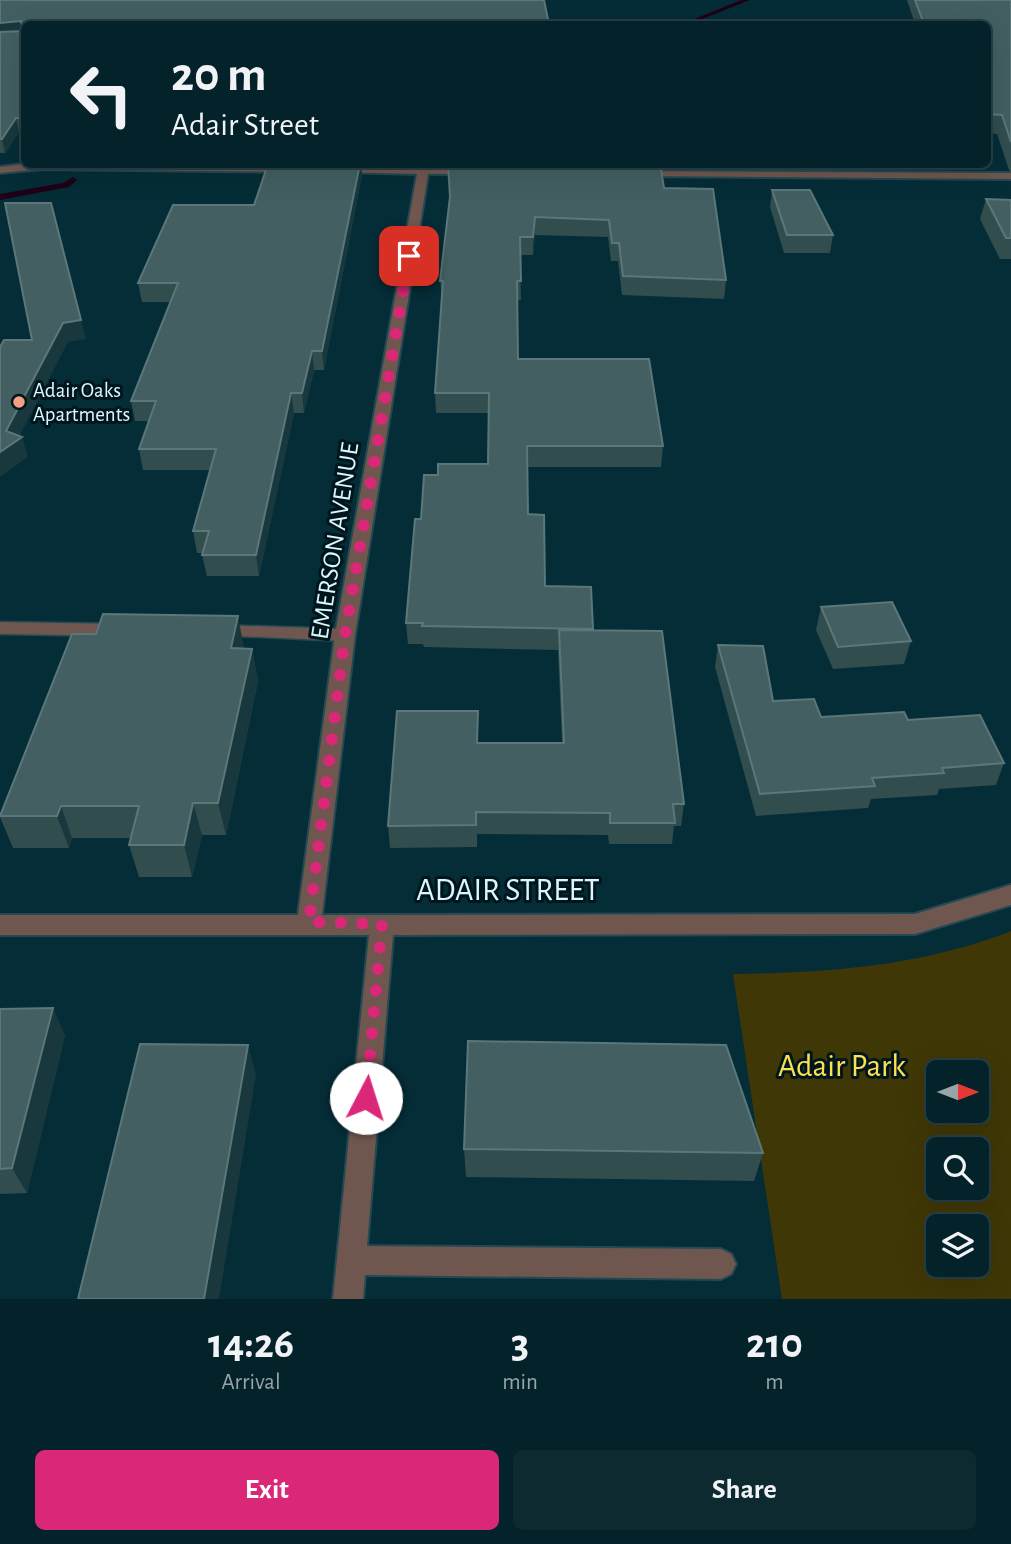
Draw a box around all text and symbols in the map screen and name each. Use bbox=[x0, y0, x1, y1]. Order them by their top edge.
icon: left bbox=[56, 49, 147, 140]
text: 20 m bbox=[171, 51, 267, 100]
text: Adair Street bbox=[171, 109, 319, 141]
pin bbox=[379, 226, 439, 286]
icon: arrive bbox=[390, 237, 428, 275]
place label: Adair Oaks Apartments bbox=[33, 380, 130, 425]
marker: Adair Oaks Apartments bbox=[11, 394, 27, 410]
street label: EMERSON AVENUE bbox=[307, 441, 363, 641]
street label: ADAIR STREET bbox=[416, 874, 600, 906]
park label: Adair Park bbox=[778, 1050, 906, 1082]
north arrow bbox=[926, 1060, 989, 1124]
map controls bbox=[926, 1060, 989, 1277]
position arrow bbox=[329, 1061, 403, 1135]
button: search bbox=[926, 1137, 989, 1200]
button: layers bbox=[926, 1214, 989, 1277]
text: 14:26 bbox=[208, 1323, 294, 1365]
text: 3 bbox=[511, 1323, 529, 1365]
text: 210 bbox=[746, 1323, 803, 1365]
text: Arrival bbox=[221, 1371, 281, 1394]
text: min bbox=[502, 1371, 538, 1394]
text: m bbox=[765, 1371, 784, 1394]
button: Exit bbox=[35, 1450, 499, 1530]
button: Share bbox=[513, 1450, 976, 1530]

